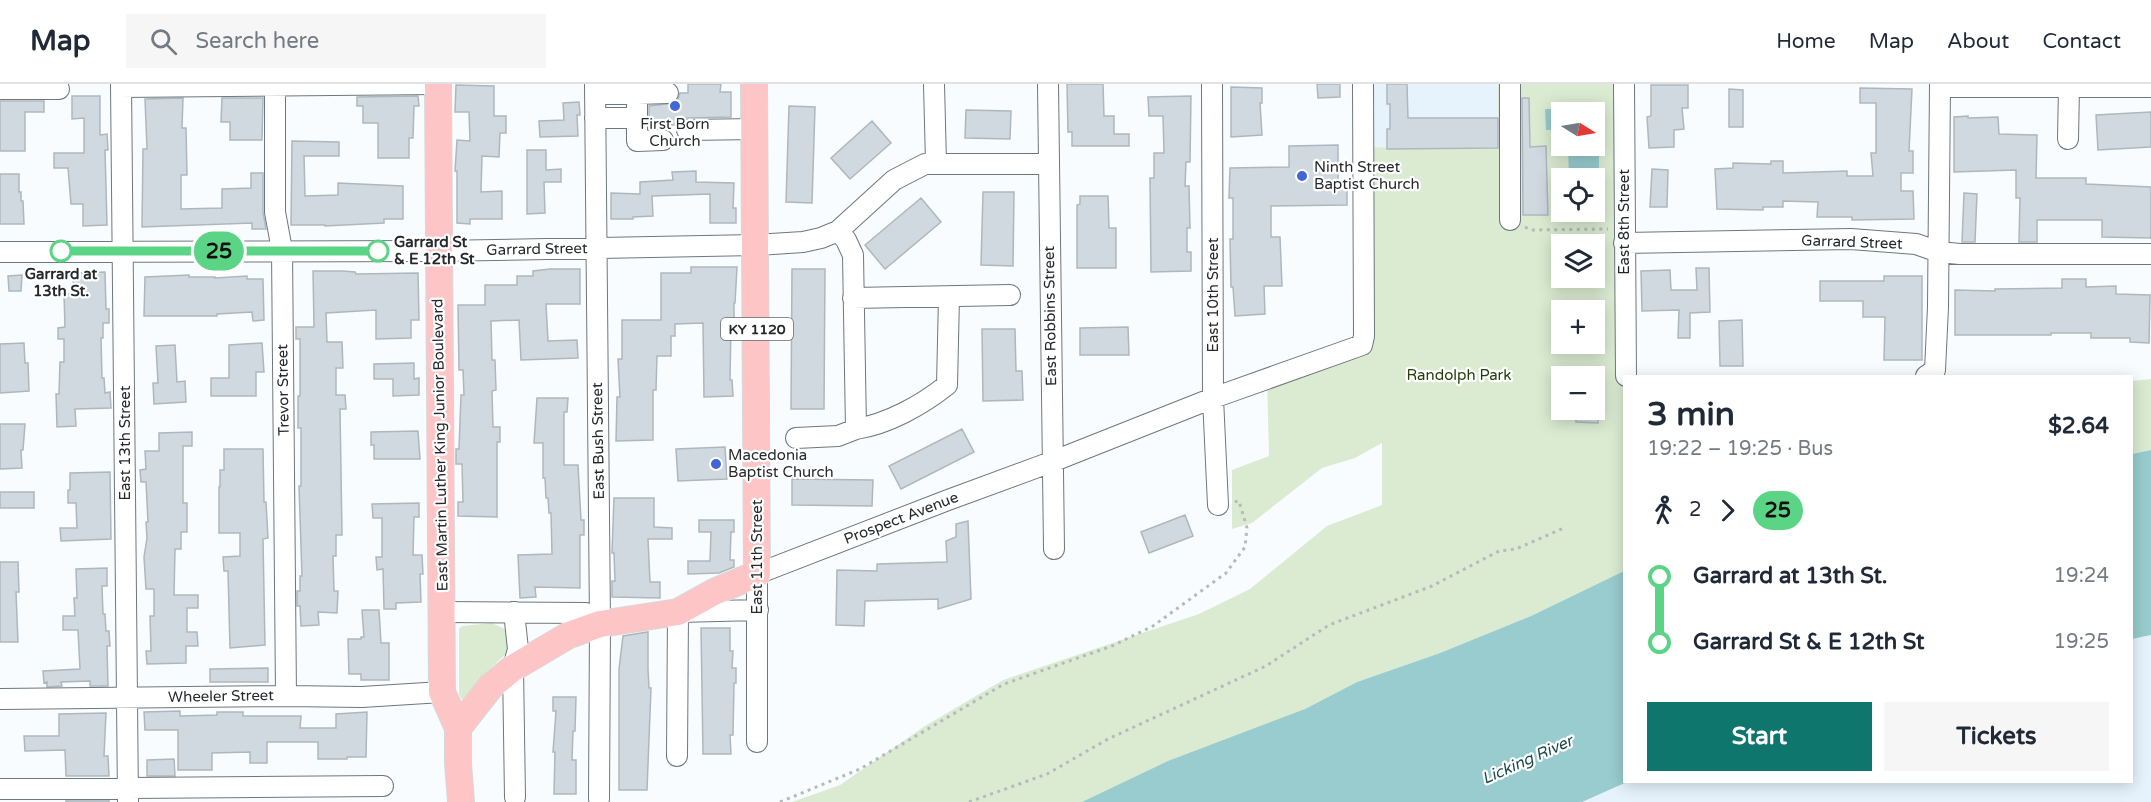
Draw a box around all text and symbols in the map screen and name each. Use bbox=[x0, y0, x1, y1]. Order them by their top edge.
search box bbox=[126, 14, 546, 68]
text: Map bbox=[30, 24, 90, 58]
icon: search bbox=[147, 25, 180, 58]
text: Search here bbox=[195, 28, 319, 54]
text: Home bbox=[1776, 29, 1836, 54]
text: Map bbox=[1869, 29, 1914, 54]
text: About bbox=[1947, 29, 2009, 54]
text: Contact bbox=[2042, 29, 2121, 54]
marker: First Born Church bbox=[668, 99, 682, 113]
north arrow bbox=[1551, 102, 1605, 156]
map controls bbox=[1551, 102, 1605, 420]
place label: First Born Church bbox=[640, 115, 710, 150]
place label: Ninth Street Baptist Church bbox=[1314, 158, 1420, 193]
button: locate bbox=[1551, 168, 1605, 222]
marker: Ninth Street Baptist Church bbox=[1295, 169, 1309, 183]
street label: East 8th Street bbox=[1615, 169, 1633, 275]
street label: Garrard Street bbox=[1801, 231, 1903, 253]
line badge: 25 bbox=[192, 232, 246, 270]
place label: Garrard St & E 12th St bbox=[394, 233, 475, 268]
button: layers bbox=[1551, 234, 1605, 288]
street label: East 10th Street bbox=[1204, 237, 1222, 353]
text: 25 bbox=[206, 239, 232, 264]
street label: Garrard Street bbox=[486, 239, 588, 259]
marker: Garrard at 13th St. bbox=[50, 240, 72, 262]
marker: Garrard St & E 12th St bbox=[367, 240, 389, 262]
street label: East Robbins Street bbox=[1040, 245, 1060, 386]
place label: Garrard at 13th St. bbox=[25, 265, 98, 300]
street label: East Martin Luther King Junior Boulevard bbox=[428, 299, 452, 591]
button: + bbox=[1551, 300, 1605, 354]
road number: KY 1120 bbox=[721, 318, 793, 340]
street label: Trevor Street bbox=[273, 344, 293, 436]
park label: Randolph Park bbox=[1406, 366, 1512, 384]
button: − bbox=[1551, 366, 1605, 420]
street label: East Bush Street bbox=[588, 382, 608, 500]
street label: East 13th Street bbox=[116, 385, 134, 501]
text: 3 min bbox=[1647, 395, 1735, 434]
text: $2.64 bbox=[2048, 413, 2109, 439]
text: 19:22 – 19:25 · Bus bbox=[1647, 437, 1833, 461]
place label: Macedonia Baptist Church bbox=[728, 446, 834, 481]
marker: Macedonia Baptist Church bbox=[709, 457, 723, 471]
street label: Prospect Avenue bbox=[841, 488, 961, 548]
icon: walk bbox=[1647, 494, 1680, 527]
icon: forward bbox=[1711, 494, 1744, 527]
text: 2 bbox=[1689, 498, 1702, 522]
text: 25 bbox=[1765, 498, 1791, 523]
street label: East 11th Street bbox=[748, 499, 766, 615]
text: Garrard at 13th St. bbox=[1693, 563, 1888, 589]
text: 19:24 bbox=[2054, 564, 2109, 588]
text: Garrard St & E 12th St bbox=[1693, 629, 1924, 655]
text: 19:25 bbox=[2054, 630, 2109, 654]
street label: Wheeler Street bbox=[168, 686, 274, 706]
button: Start bbox=[1647, 702, 1872, 771]
button: Tickets bbox=[1884, 702, 2109, 771]
water label: Licking River bbox=[1479, 730, 1578, 789]

